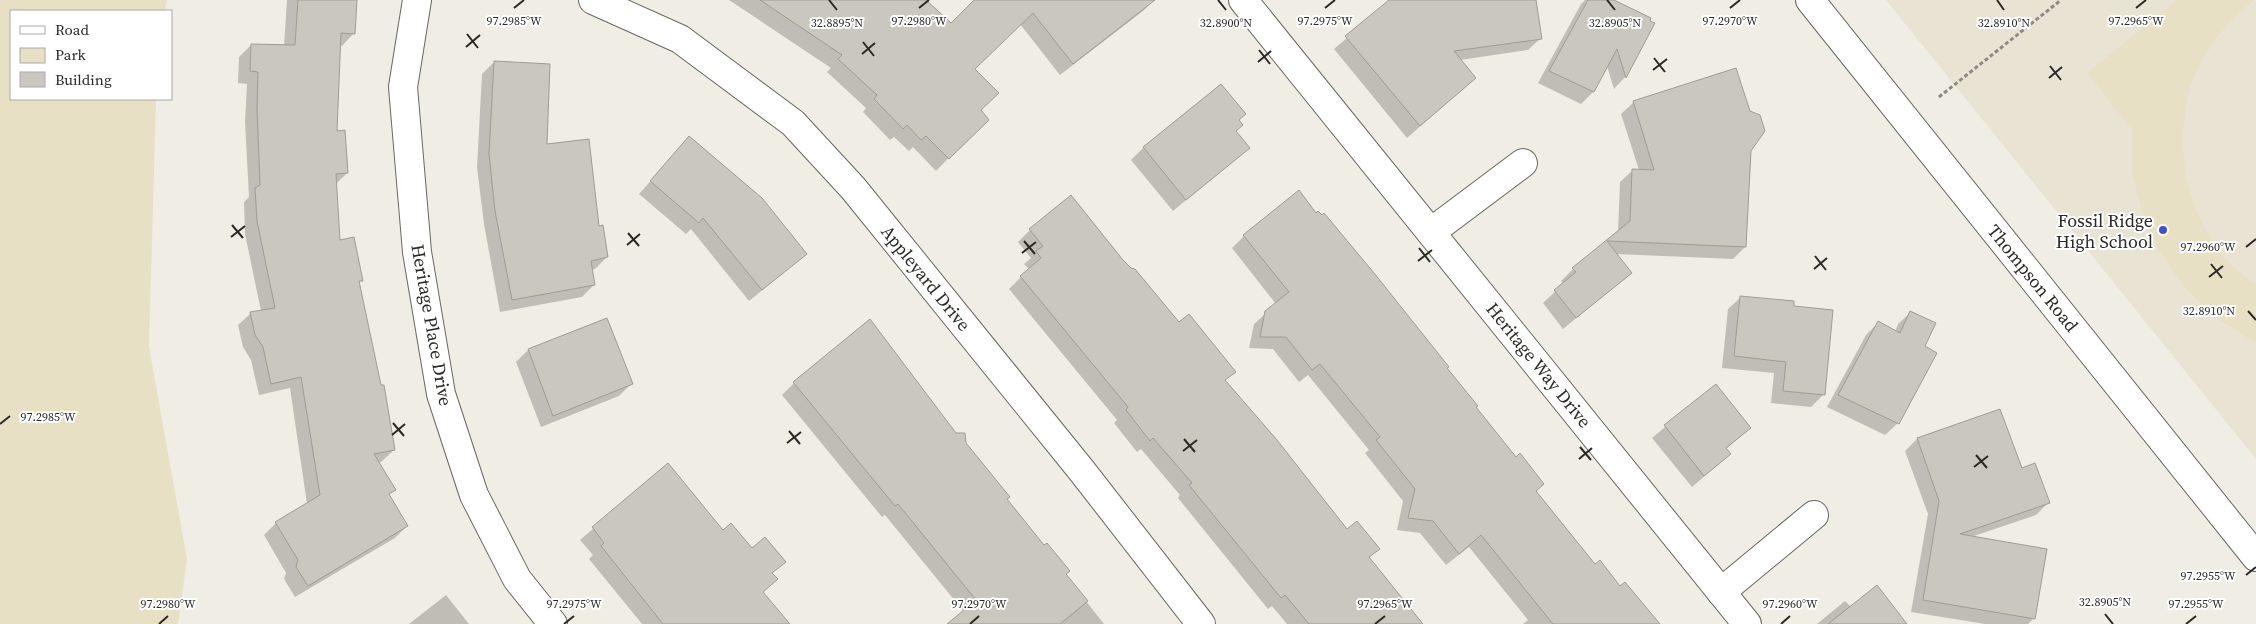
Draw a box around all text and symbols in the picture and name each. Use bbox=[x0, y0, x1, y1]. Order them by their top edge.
legend bbox=[10, 10, 172, 100]
text: 97.2985°W bbox=[486, 13, 542, 29]
text: 97.2980°W bbox=[891, 13, 947, 29]
text: 97.2975°W bbox=[1297, 13, 1353, 29]
text: 97.2970°W bbox=[1702, 13, 1758, 29]
text: 97.2965°W bbox=[2108, 13, 2164, 29]
text: 32.8895°N bbox=[811, 15, 863, 31]
text: 32.8900°N bbox=[1200, 15, 1252, 31]
text: 32.8905°N bbox=[1589, 15, 1641, 31]
text: 32.8910°N bbox=[1978, 15, 2030, 31]
text: Road bbox=[55, 19, 89, 40]
text: Park bbox=[55, 44, 87, 65]
text: Building bbox=[55, 69, 112, 90]
place label: Fossil Ridge High School bbox=[2056, 208, 2153, 254]
street label: Thompson Road bbox=[1982, 219, 2084, 337]
street label: Appleyard Drive bbox=[875, 220, 977, 336]
marker: Fossil Ridge High School bbox=[2157, 224, 2169, 236]
text: 97.2960°W bbox=[2180, 239, 2236, 255]
street label: Heritage Place Drive bbox=[405, 242, 459, 408]
street label: Heritage Way Drive bbox=[1481, 297, 1597, 433]
text: 32.8910°N bbox=[2183, 303, 2235, 319]
text: 97.2985°W bbox=[20, 409, 76, 425]
text: 97.2955°W bbox=[2180, 568, 2236, 584]
text: 32.8905°N bbox=[2079, 594, 2131, 610]
text: 97.2980°W bbox=[140, 596, 196, 612]
text: 97.2975°W bbox=[546, 596, 602, 612]
text: 97.2970°W bbox=[951, 596, 1007, 612]
text: 97.2965°W bbox=[1357, 596, 1413, 612]
text: 97.2960°W bbox=[1762, 596, 1818, 612]
text: 97.2955°W bbox=[2168, 596, 2224, 612]

